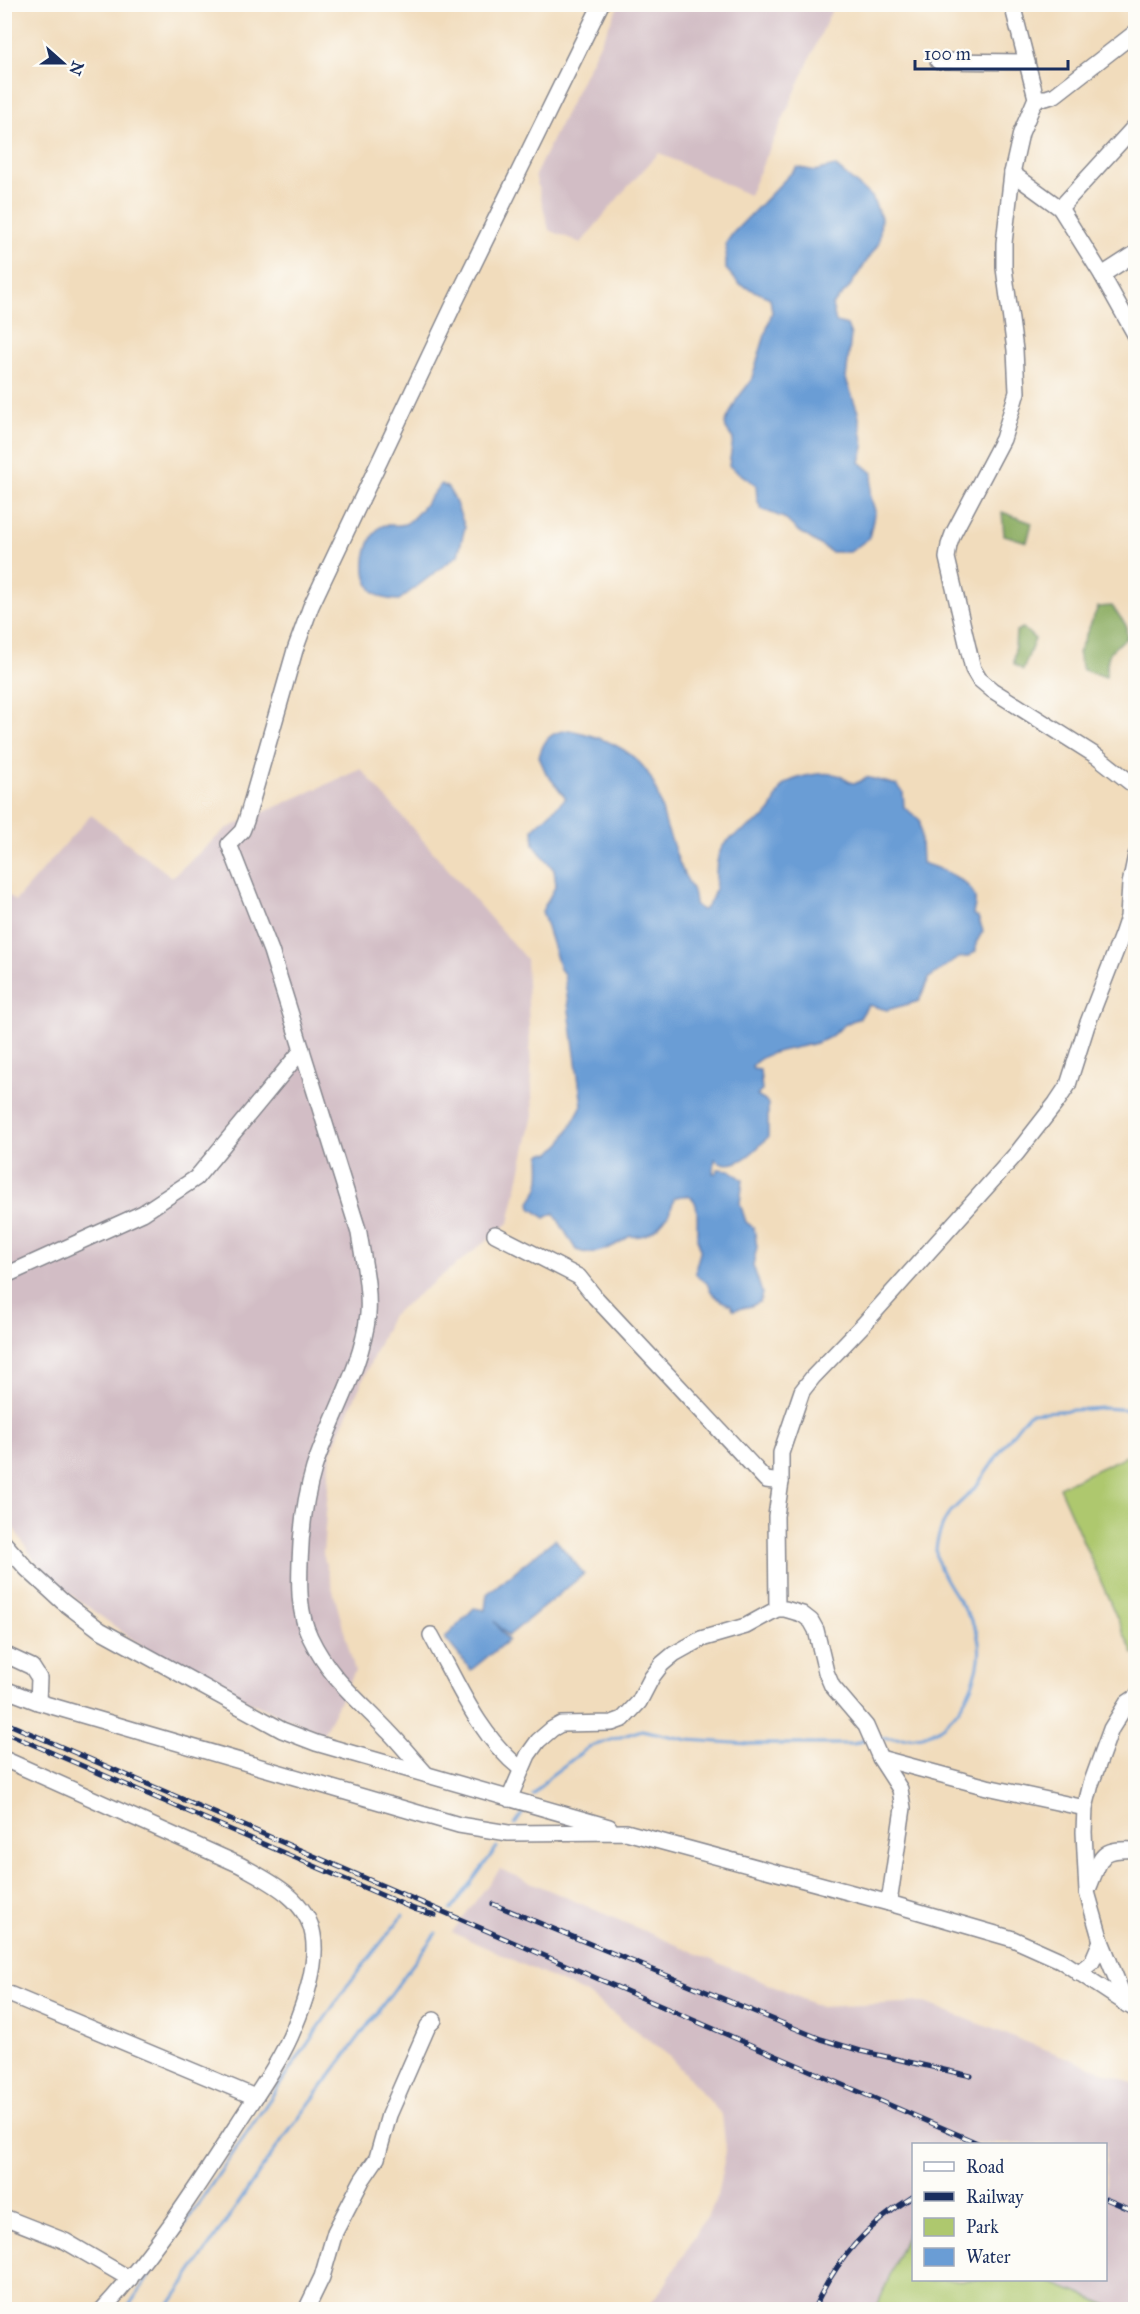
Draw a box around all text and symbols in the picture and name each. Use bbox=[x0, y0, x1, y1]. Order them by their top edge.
north arrow bbox=[33, 33, 93, 93]
scale bar bbox=[915, 33, 1068, 71]
text: 100 m bbox=[924, 43, 971, 65]
text: N bbox=[65, 58, 88, 78]
legend bbox=[912, 2143, 1107, 2281]
text: Road bbox=[966, 2156, 1004, 2178]
text: Railway bbox=[966, 2186, 1024, 2208]
text: Park bbox=[966, 2216, 999, 2238]
text: Water bbox=[966, 2246, 1011, 2268]

